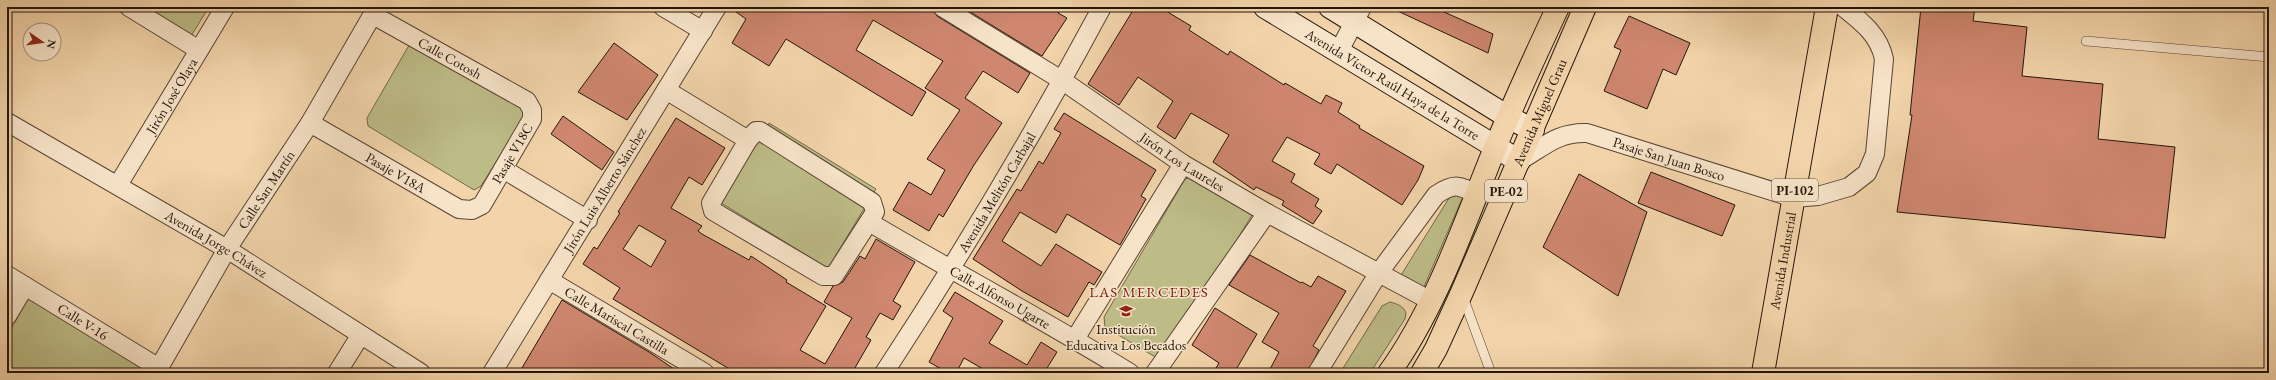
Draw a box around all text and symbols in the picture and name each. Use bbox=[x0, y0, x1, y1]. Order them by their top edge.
north arrow bbox=[22, 22, 62, 62]
street label: Avenida Víctor Raúl Haya de la Torre bbox=[1301, 24, 1483, 144]
street label: Calle Cotosh bbox=[415, 33, 485, 83]
text: N bbox=[44, 38, 60, 50]
street label: Jirón José Olaya bbox=[141, 54, 202, 138]
street label: Avenida Miguel Grau bbox=[1508, 55, 1571, 170]
street label: Pasaje V18C bbox=[487, 120, 537, 187]
street label: Jirón Luis Alberto Sánchez bbox=[559, 123, 650, 257]
street label: Jirón Los Laureles bbox=[1136, 127, 1228, 196]
street label: Avenida Melitón Carbajal bbox=[953, 128, 1040, 257]
street label: Pasaje San Juan Bosco bbox=[1611, 133, 1727, 185]
street label: Calle San Martín bbox=[234, 146, 299, 232]
street label: Pasaje V18A bbox=[362, 148, 429, 197]
road number: PI-102 bbox=[1772, 179, 1818, 201]
road number: PE-02 bbox=[1485, 180, 1527, 202]
street label: Avenida Jorge Chávez bbox=[161, 206, 271, 282]
street label: Avenida Industrial bbox=[1765, 210, 1800, 312]
street label: Calle Alfonso Ugarte bbox=[946, 261, 1054, 333]
street label: Calle Mariscal Castilla bbox=[561, 282, 673, 359]
district label: LAS MERCEDES bbox=[1089, 282, 1209, 301]
street label: Calle V-16 bbox=[54, 299, 112, 344]
school or university icon: Institución Educativa Los Becados bbox=[1118, 303, 1134, 319]
place label: Institución Educativa Los Becados bbox=[1066, 320, 1187, 354]

